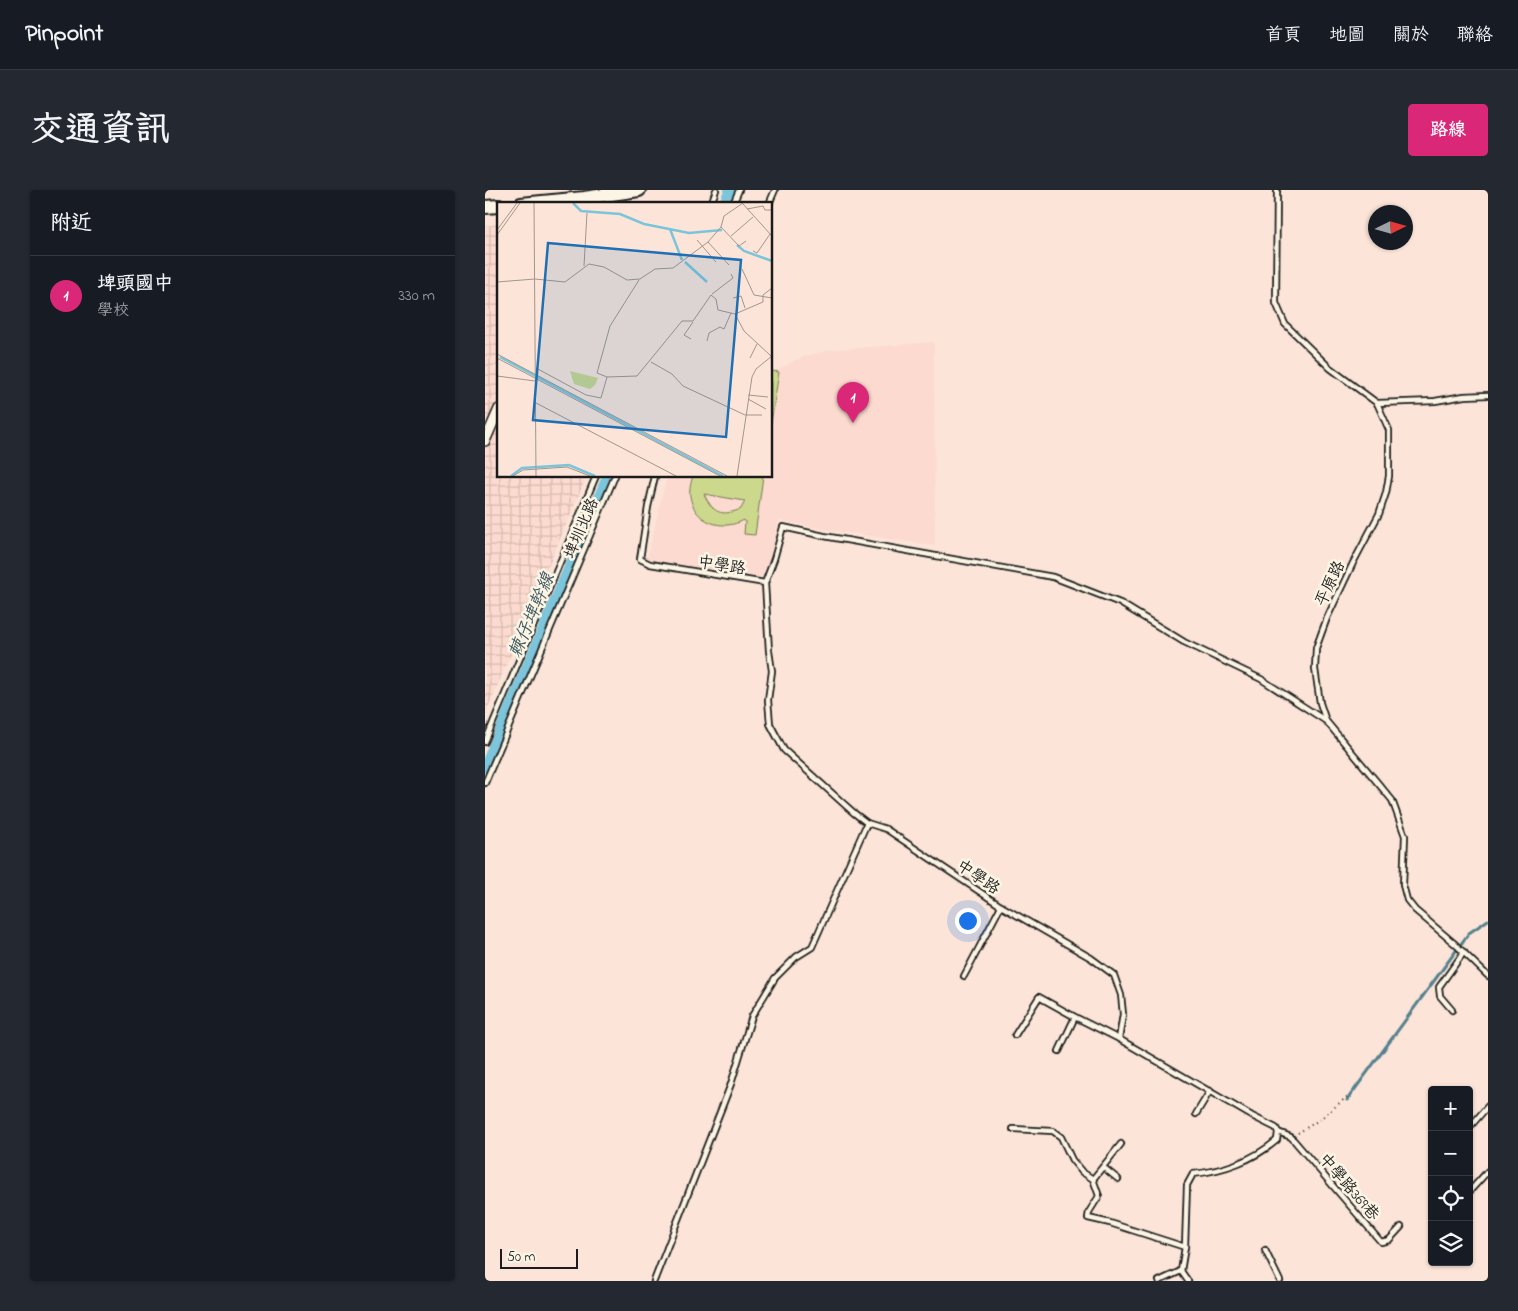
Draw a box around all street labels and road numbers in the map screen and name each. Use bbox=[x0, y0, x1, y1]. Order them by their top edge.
street label: 埤圳北路 bbox=[558, 495, 605, 563]
street label: 中學路 bbox=[696, 550, 747, 582]
street label: 平原路 bbox=[1310, 557, 1352, 611]
street label: 中學路 bbox=[951, 854, 1004, 901]
street label: 中學路369巷 bbox=[1312, 1148, 1385, 1226]

